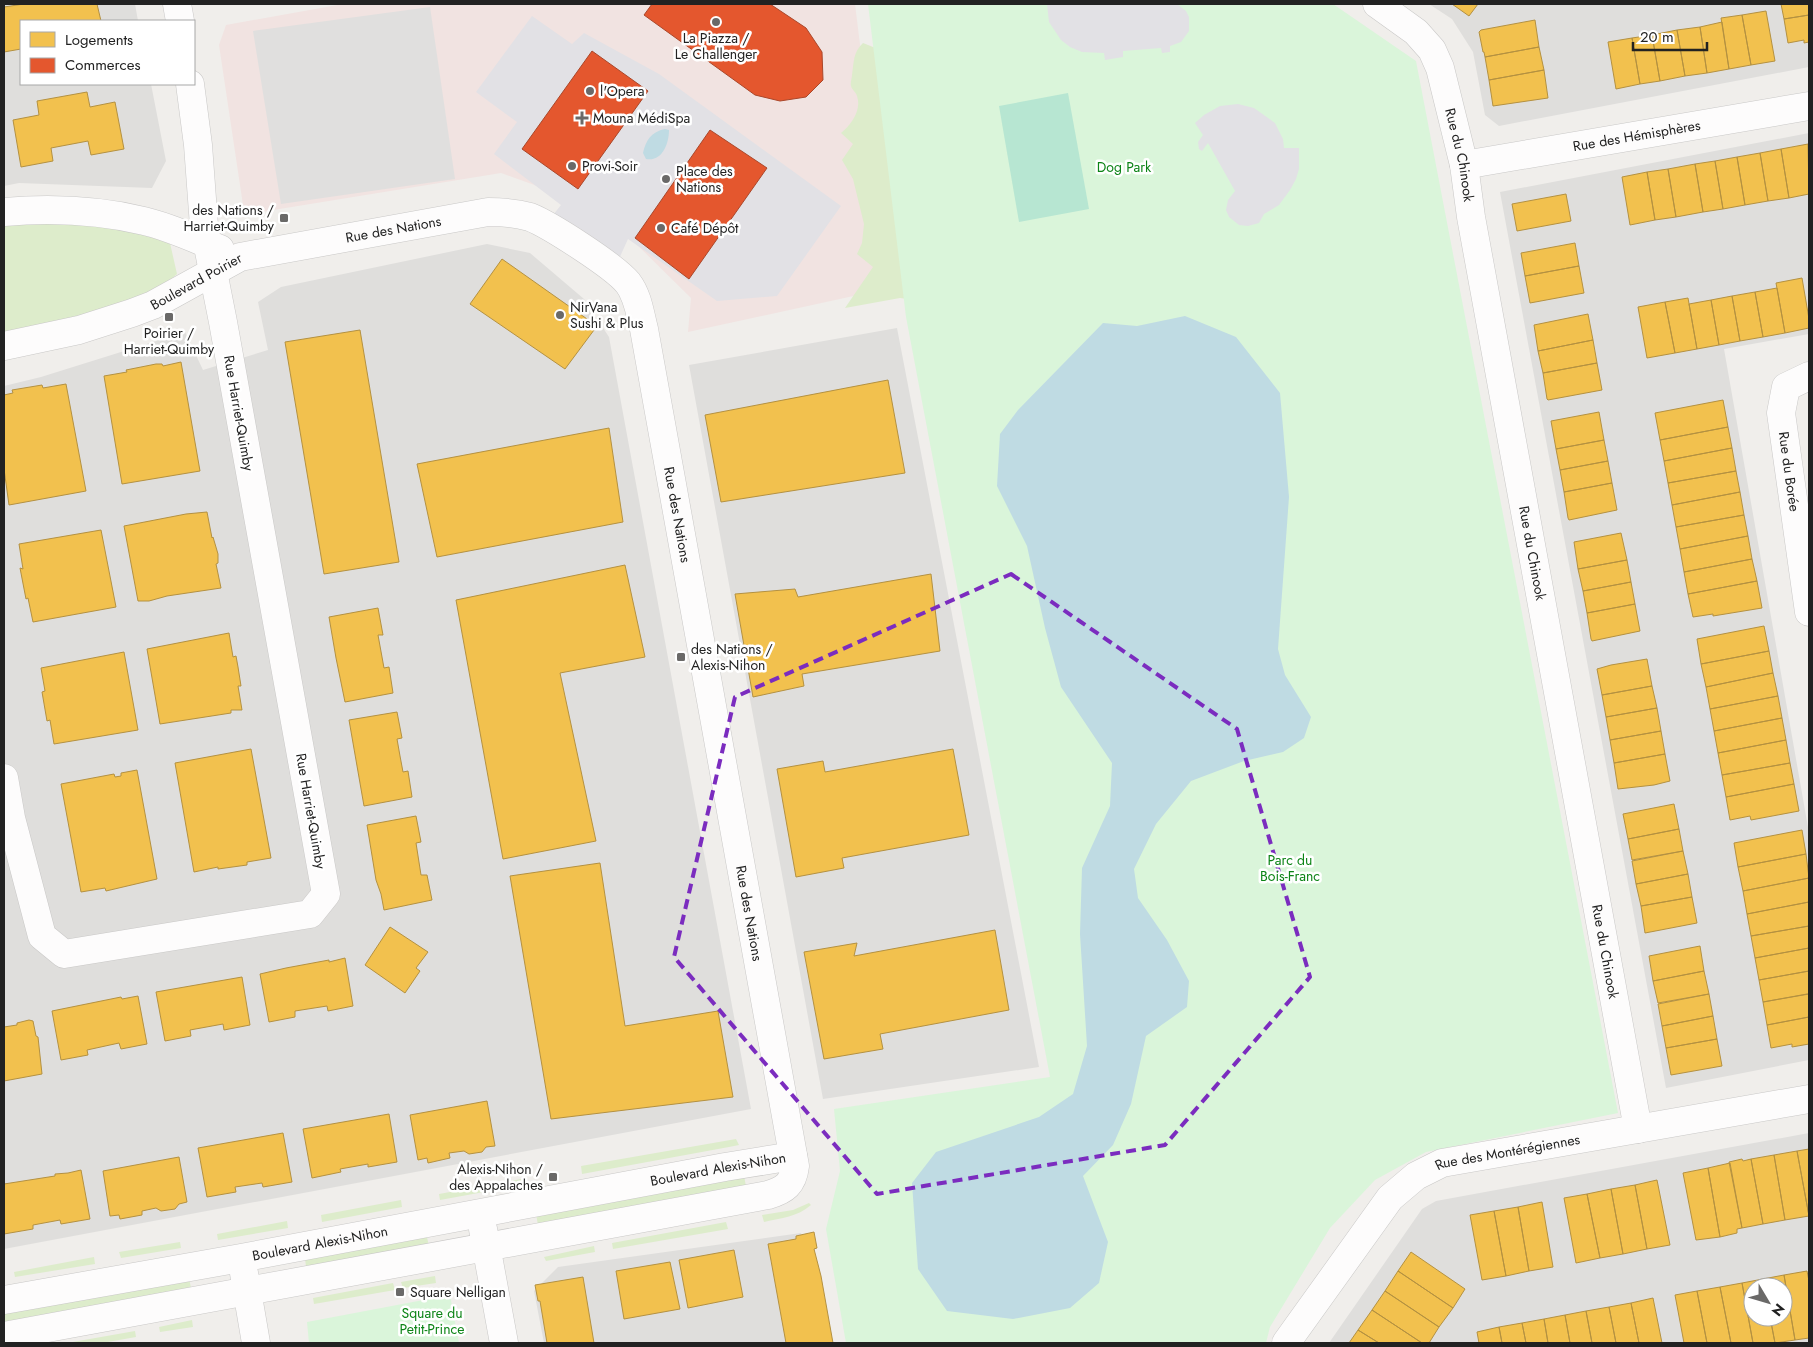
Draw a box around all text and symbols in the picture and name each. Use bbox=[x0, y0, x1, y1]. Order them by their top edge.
marker: La Piazza / Le Challenger bbox=[710, 16, 722, 28]
legend bbox=[20, 20, 195, 85]
scale bar bbox=[1633, 20, 1707, 52]
text: 20 m bbox=[1640, 26, 1674, 48]
place label: La Piazza / Le Challenger bbox=[675, 28, 757, 64]
text: Logements bbox=[65, 29, 133, 51]
text: Commerces bbox=[65, 54, 140, 76]
place label: l'Opera bbox=[600, 81, 645, 101]
marker: l'Opera bbox=[584, 85, 596, 97]
street label: Rue du Chinook bbox=[1440, 106, 1479, 204]
place label: Mouna MédiSpa bbox=[593, 108, 690, 128]
marker: Mouna MédiSpa bbox=[575, 111, 589, 125]
street label: Rue des Hémisphères bbox=[1571, 115, 1702, 156]
place label: Provi-Soir bbox=[582, 156, 638, 176]
park label: Dog Park bbox=[1097, 157, 1152, 177]
marker: Provi-Soir bbox=[566, 160, 578, 172]
place label: Place des Nations bbox=[676, 161, 733, 197]
marker: Place des Nations bbox=[660, 173, 672, 185]
place label: des Nations / Harriet-Quimby bbox=[184, 200, 275, 236]
street label: Rue des Nations bbox=[344, 211, 443, 248]
marker: des Nations / Harriet-Quimby bbox=[278, 212, 290, 224]
place label: Café Dépôt bbox=[671, 218, 739, 238]
marker: Café Dépôt bbox=[655, 222, 667, 234]
street label: Boulevard Poirier bbox=[147, 248, 246, 315]
place label: NirVana Sushi & Plus bbox=[570, 297, 644, 333]
marker: NirVana Sushi & Plus bbox=[554, 309, 566, 321]
marker: Poirier / Harriet-Quimby bbox=[163, 311, 175, 323]
place label: Poirier / Harriet-Quimby bbox=[124, 323, 215, 359]
street label: Rue Harriet-Quimby bbox=[219, 354, 259, 473]
street label: Rue du Borée bbox=[1774, 430, 1805, 513]
street label: Rue des Nations bbox=[659, 465, 696, 565]
street label: Rue du Chinook bbox=[1514, 504, 1551, 603]
place label: des Nations / Alexis-Nihon bbox=[691, 639, 773, 675]
marker: des Nations / Alexis-Nihon bbox=[675, 651, 687, 663]
street label: Rue Harriet-Quimby bbox=[291, 752, 331, 871]
park label: Parc du Bois-Franc bbox=[1260, 850, 1320, 886]
street label: Rue des Nations bbox=[731, 864, 768, 963]
street label: Rue du Chinook bbox=[1587, 903, 1624, 1001]
street label: Rue des Montérégiennes bbox=[1431, 1129, 1582, 1175]
street label: Boulevard Alexis-Nihon bbox=[649, 1147, 787, 1191]
place label: Alexis-Nihon / des Appalaches bbox=[449, 1159, 543, 1195]
marker: Alexis-Nihon / des Appalaches bbox=[547, 1171, 559, 1183]
street label: Boulevard Alexis-Nihon bbox=[251, 1221, 389, 1266]
north arrow bbox=[1743, 1277, 1793, 1327]
place label: Square Nelligan bbox=[410, 1282, 506, 1302]
marker: Square Nelligan bbox=[394, 1286, 406, 1298]
text: N bbox=[1767, 1299, 1790, 1321]
park label: Square du Petit-Prince bbox=[400, 1303, 464, 1339]

